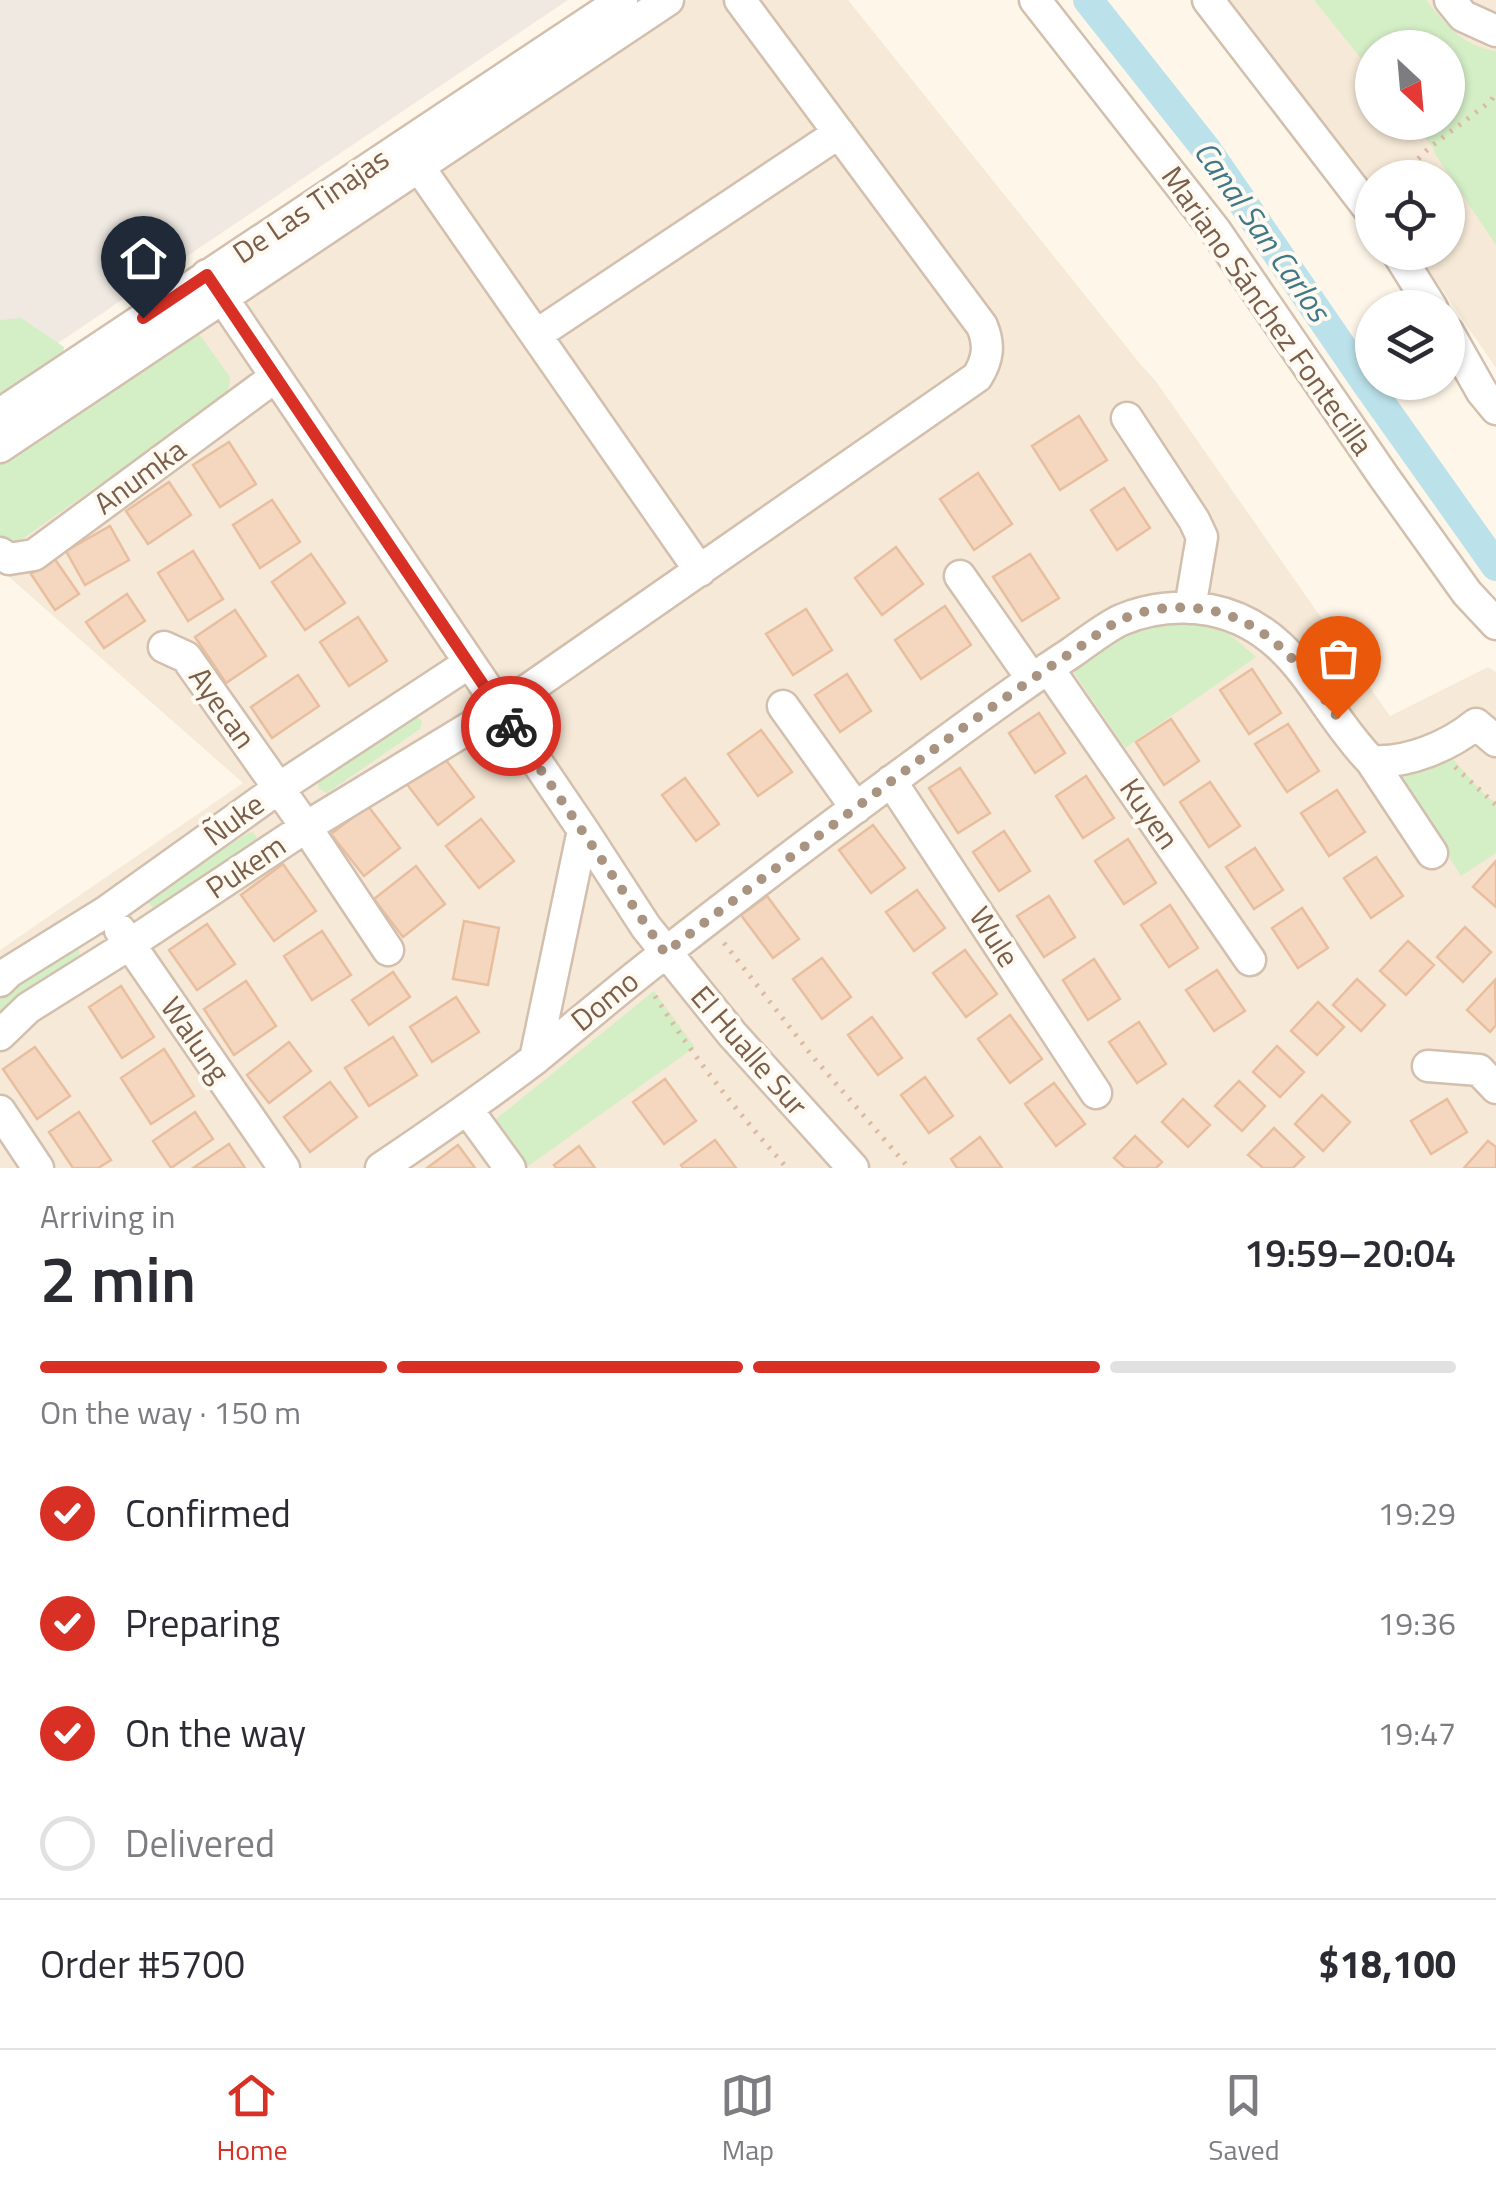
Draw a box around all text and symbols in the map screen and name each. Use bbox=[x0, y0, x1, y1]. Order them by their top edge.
north arrow bbox=[1355, 30, 1465, 140]
map controls bbox=[1355, 30, 1465, 400]
water label: Canal San Carlos bbox=[1183, 130, 1344, 332]
street label: De Las Tinajas bbox=[223, 136, 398, 275]
street label: Mariano Sánchez Fontecilla bbox=[1150, 156, 1385, 465]
button: locate bbox=[1355, 160, 1465, 270]
pin bbox=[101, 216, 186, 319]
icon: home bbox=[116, 231, 171, 286]
button: layers bbox=[1355, 290, 1465, 400]
street label: Anumka bbox=[84, 427, 195, 525]
pin bbox=[1296, 616, 1381, 719]
icon: bag bbox=[1311, 631, 1366, 686]
street label: Ayecan bbox=[178, 657, 268, 758]
courier bbox=[461, 676, 561, 776]
icon: bike bbox=[484, 699, 539, 754]
street label: Kuyen bbox=[1109, 768, 1191, 859]
street label: Ñuke bbox=[193, 781, 273, 857]
street label: Pukem bbox=[196, 823, 295, 910]
street label: Wule bbox=[958, 897, 1032, 976]
street label: Domo bbox=[560, 958, 648, 1042]
street label: El Hualle Sur bbox=[680, 975, 819, 1126]
street label: Walung bbox=[150, 987, 242, 1092]
text: Arriving in bbox=[40, 1192, 176, 1240]
text: 19:59–20:04 bbox=[1244, 1224, 1456, 1282]
text: 2 min bbox=[40, 1228, 196, 1327]
text: On the way · 150 m bbox=[40, 1388, 301, 1436]
text: Confirmed bbox=[125, 1484, 291, 1542]
icon: check bbox=[40, 1486, 95, 1541]
text: 19:29 bbox=[1377, 1489, 1456, 1537]
text: Preparing bbox=[125, 1594, 280, 1652]
icon: check bbox=[40, 1596, 95, 1651]
text: 19:36 bbox=[1377, 1599, 1456, 1647]
text: On the way bbox=[125, 1704, 306, 1762]
icon: check bbox=[40, 1706, 95, 1761]
text: 19:47 bbox=[1377, 1709, 1456, 1757]
text: Delivered bbox=[125, 1814, 275, 1872]
text: Order #5700 bbox=[40, 1935, 245, 1993]
text: $18,100 bbox=[1318, 1935, 1456, 1993]
tab: Home bbox=[216, 2068, 288, 2171]
tab: Map bbox=[720, 2068, 775, 2171]
tab: Saved bbox=[1208, 2068, 1280, 2171]

